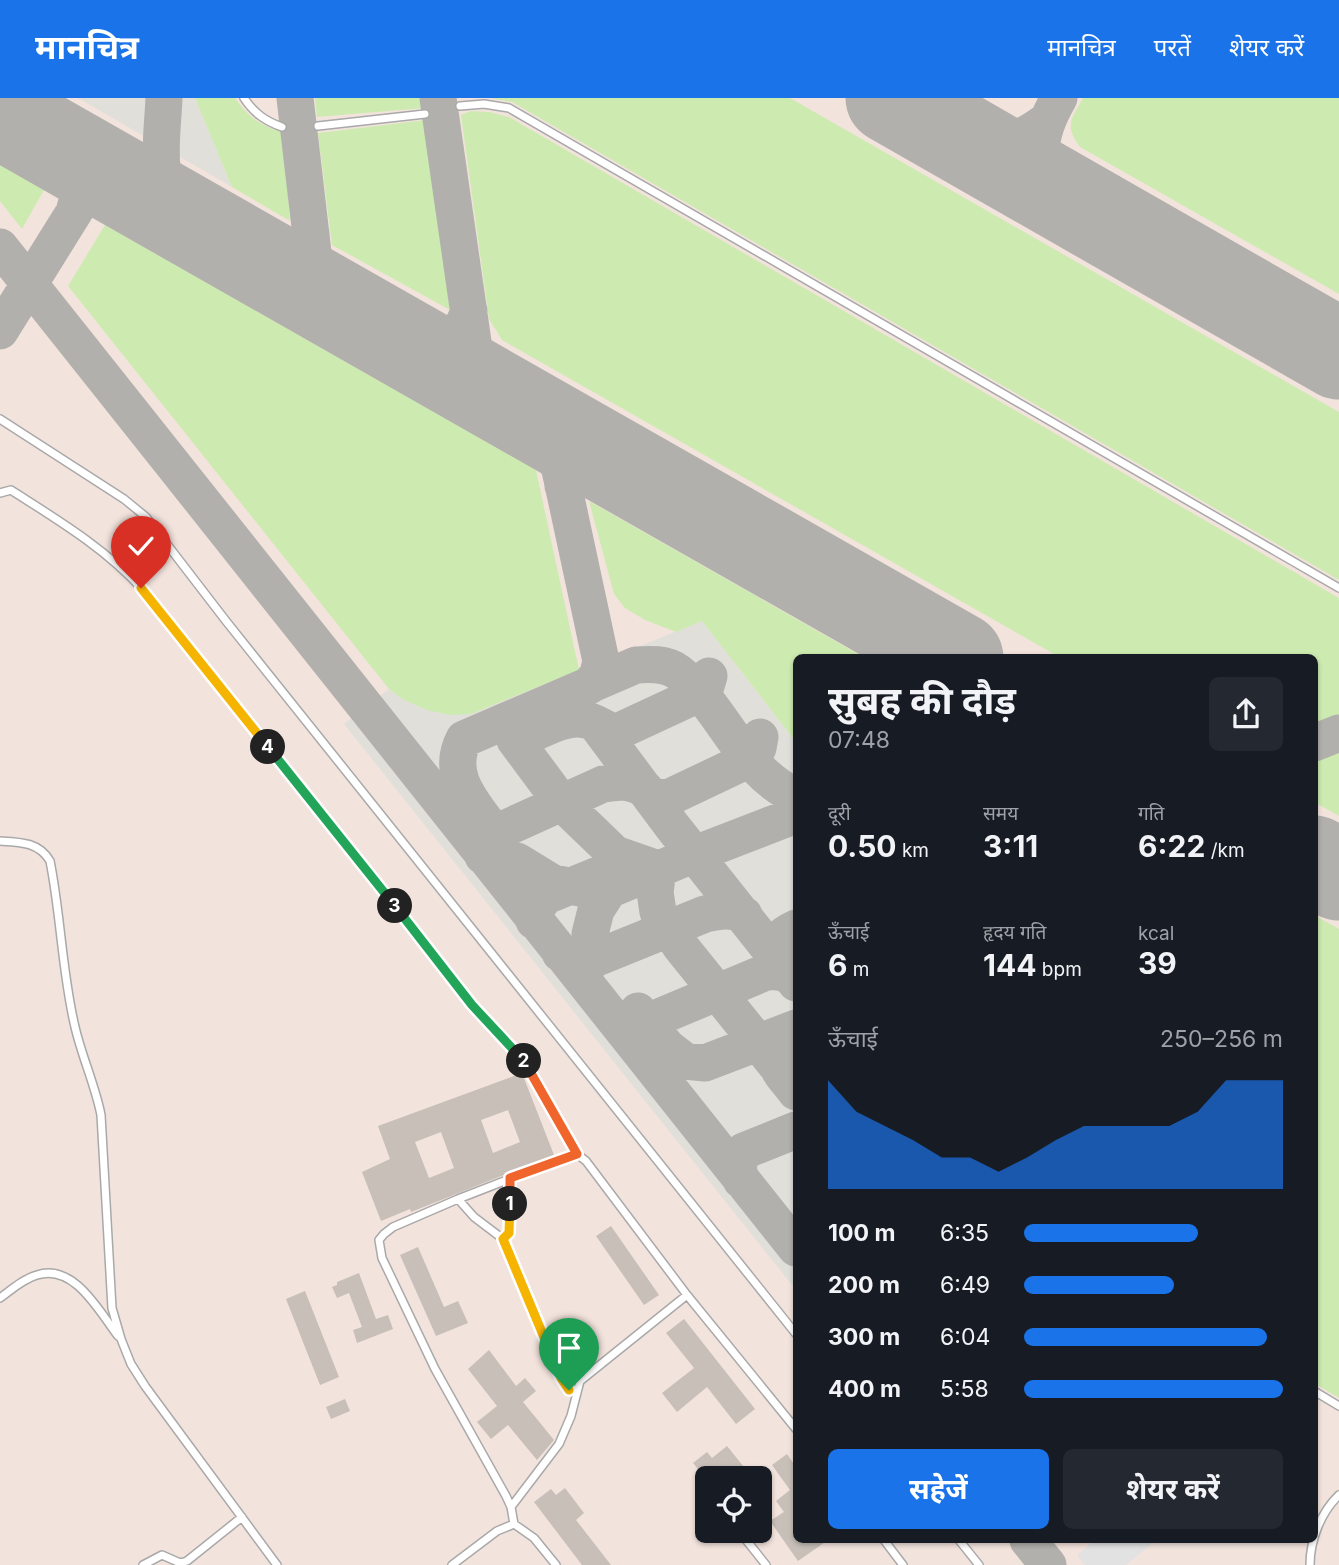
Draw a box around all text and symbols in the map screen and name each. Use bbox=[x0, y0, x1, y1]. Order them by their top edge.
text: मानचित्र bbox=[35, 27, 139, 67]
text: मानचित्र bbox=[1047, 33, 1116, 62]
text: परतें bbox=[1154, 33, 1191, 62]
text: शेयर करें bbox=[1229, 33, 1304, 62]
pin bbox=[111, 516, 171, 588]
icon: check bbox=[122, 527, 160, 565]
text: सुबह की दौड़ bbox=[828, 677, 1016, 723]
button: share bbox=[1209, 677, 1283, 751]
text: 07:48 bbox=[828, 726, 890, 754]
pin: 4 bbox=[250, 730, 286, 764]
text: 4 bbox=[261, 735, 274, 758]
text: दूरी bbox=[828, 802, 851, 825]
text: समय bbox=[983, 802, 1018, 825]
text: गति bbox=[1138, 802, 1164, 825]
text: 0.50 bbox=[828, 828, 897, 864]
text: 3:11 bbox=[983, 828, 1038, 864]
text: 6:22 bbox=[1138, 828, 1205, 864]
text: km bbox=[897, 839, 929, 862]
text: /km bbox=[1205, 839, 1245, 862]
pin: 3 bbox=[378, 888, 412, 924]
text: 3 bbox=[388, 894, 401, 917]
text: ऊँचाई bbox=[828, 921, 869, 944]
text: हृदय गति bbox=[983, 921, 1046, 944]
text: kcal bbox=[1138, 922, 1174, 945]
text: 39 bbox=[1138, 945, 1177, 981]
text: 6 bbox=[828, 947, 847, 983]
text: 144 bbox=[983, 947, 1037, 983]
text: m bbox=[847, 958, 869, 981]
text: bpm bbox=[1037, 958, 1082, 981]
text: ऊँचाई bbox=[828, 1025, 878, 1053]
text: 250–256 m bbox=[1160, 1025, 1283, 1053]
pin: 2 bbox=[506, 1044, 542, 1079]
text: 2 bbox=[518, 1049, 529, 1072]
pin: 1 bbox=[492, 1186, 528, 1222]
text: 1 bbox=[505, 1192, 514, 1215]
text: 100 m bbox=[828, 1219, 895, 1247]
text: 6:35 bbox=[940, 1219, 989, 1247]
text: 200 m bbox=[828, 1271, 900, 1299]
text: 6:49 bbox=[940, 1271, 990, 1299]
pin bbox=[539, 1318, 599, 1390]
text: 300 m bbox=[828, 1323, 900, 1351]
text: 6:04 bbox=[940, 1323, 990, 1351]
icon: arrive bbox=[550, 1329, 588, 1367]
text: 400 m bbox=[828, 1375, 901, 1403]
text: 5:58 bbox=[940, 1375, 989, 1403]
button: सहेजें bbox=[828, 1449, 1049, 1529]
button: शेयर करें bbox=[1063, 1449, 1283, 1529]
map controls bbox=[695, 1466, 772, 1543]
button: locate bbox=[695, 1466, 772, 1543]

